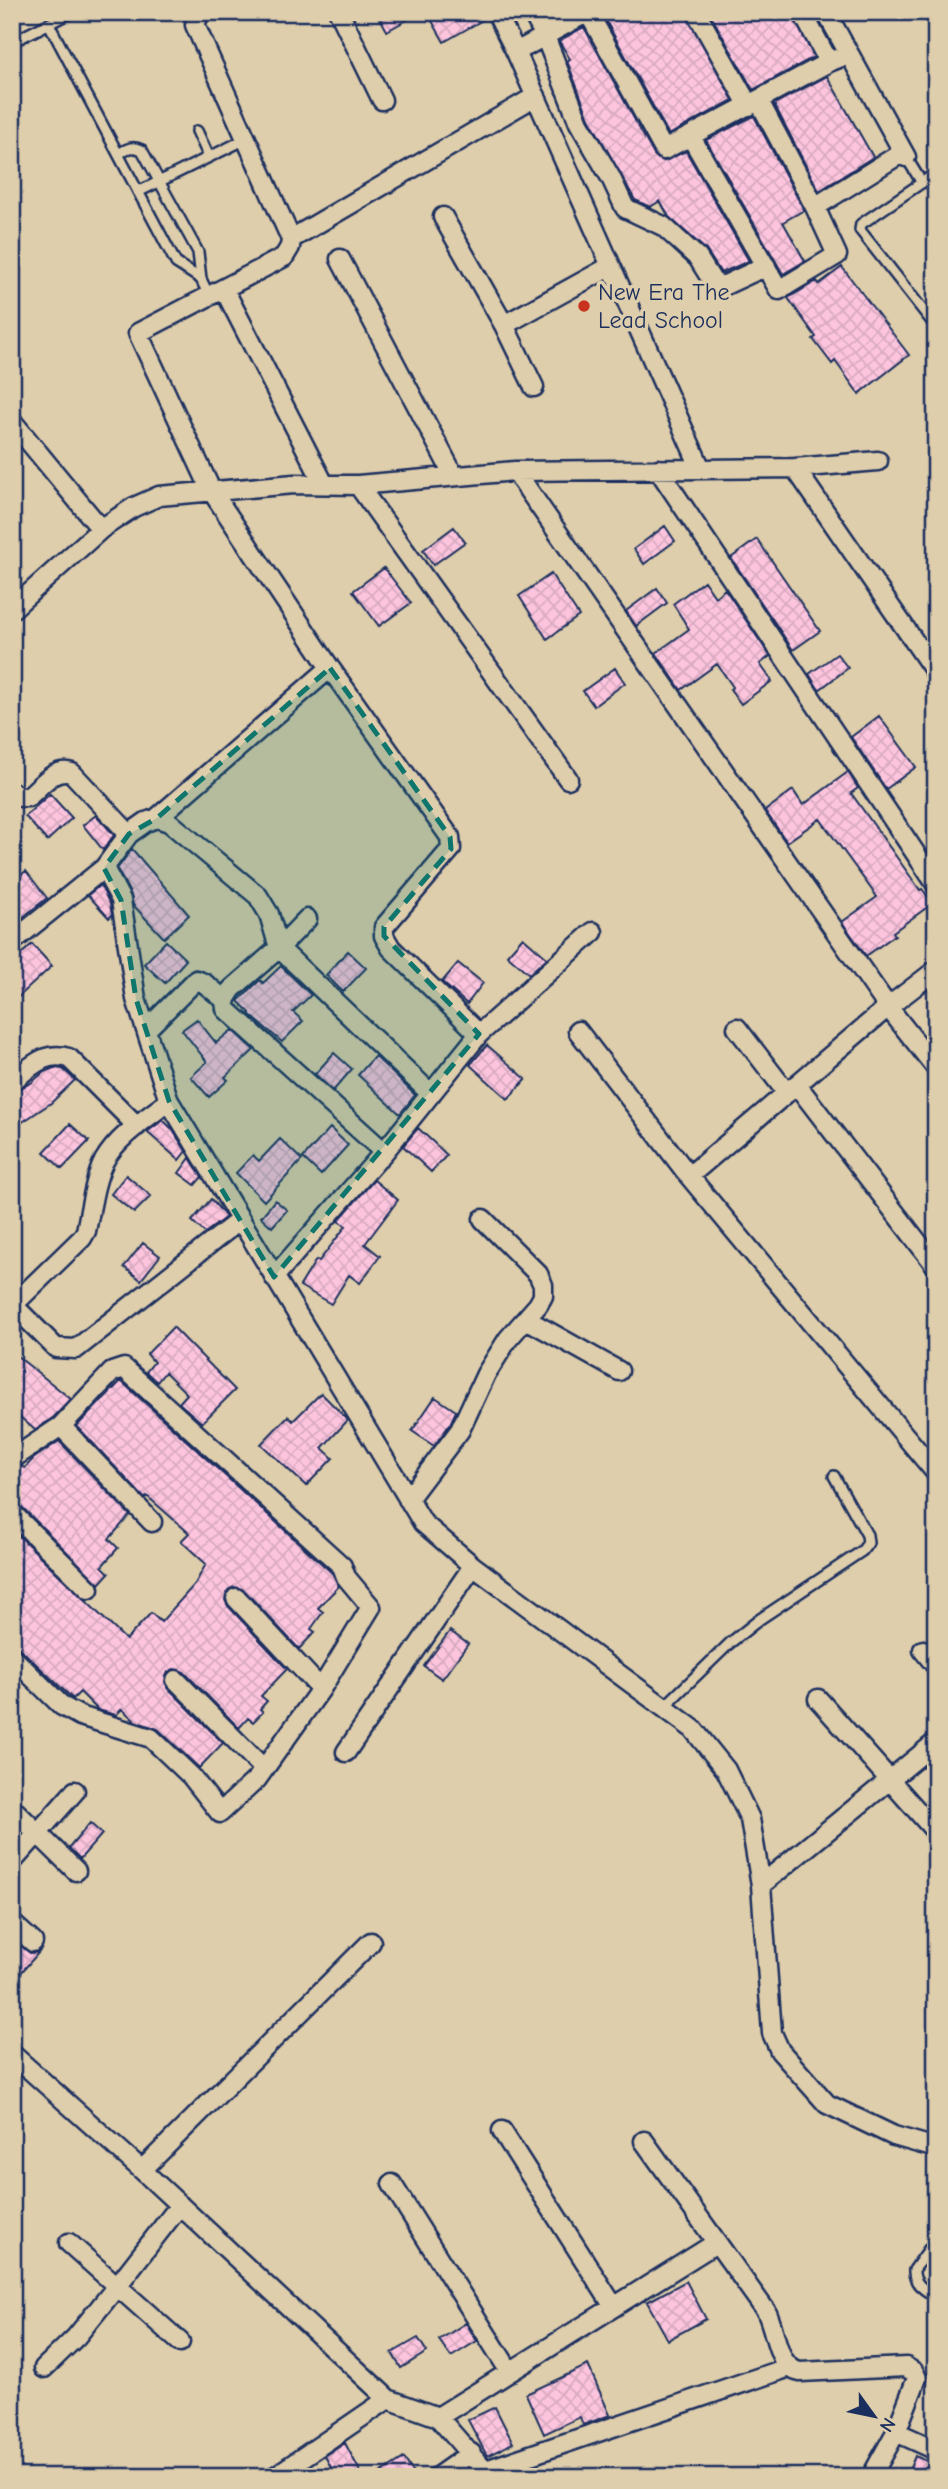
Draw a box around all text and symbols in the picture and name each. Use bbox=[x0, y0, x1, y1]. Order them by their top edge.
place label: New Era The Lead School bbox=[598, 278, 730, 334]
marker: New Era The Lead School bbox=[576, 298, 592, 314]
north arrow bbox=[839, 2380, 909, 2450]
text: N bbox=[875, 2414, 900, 2436]

